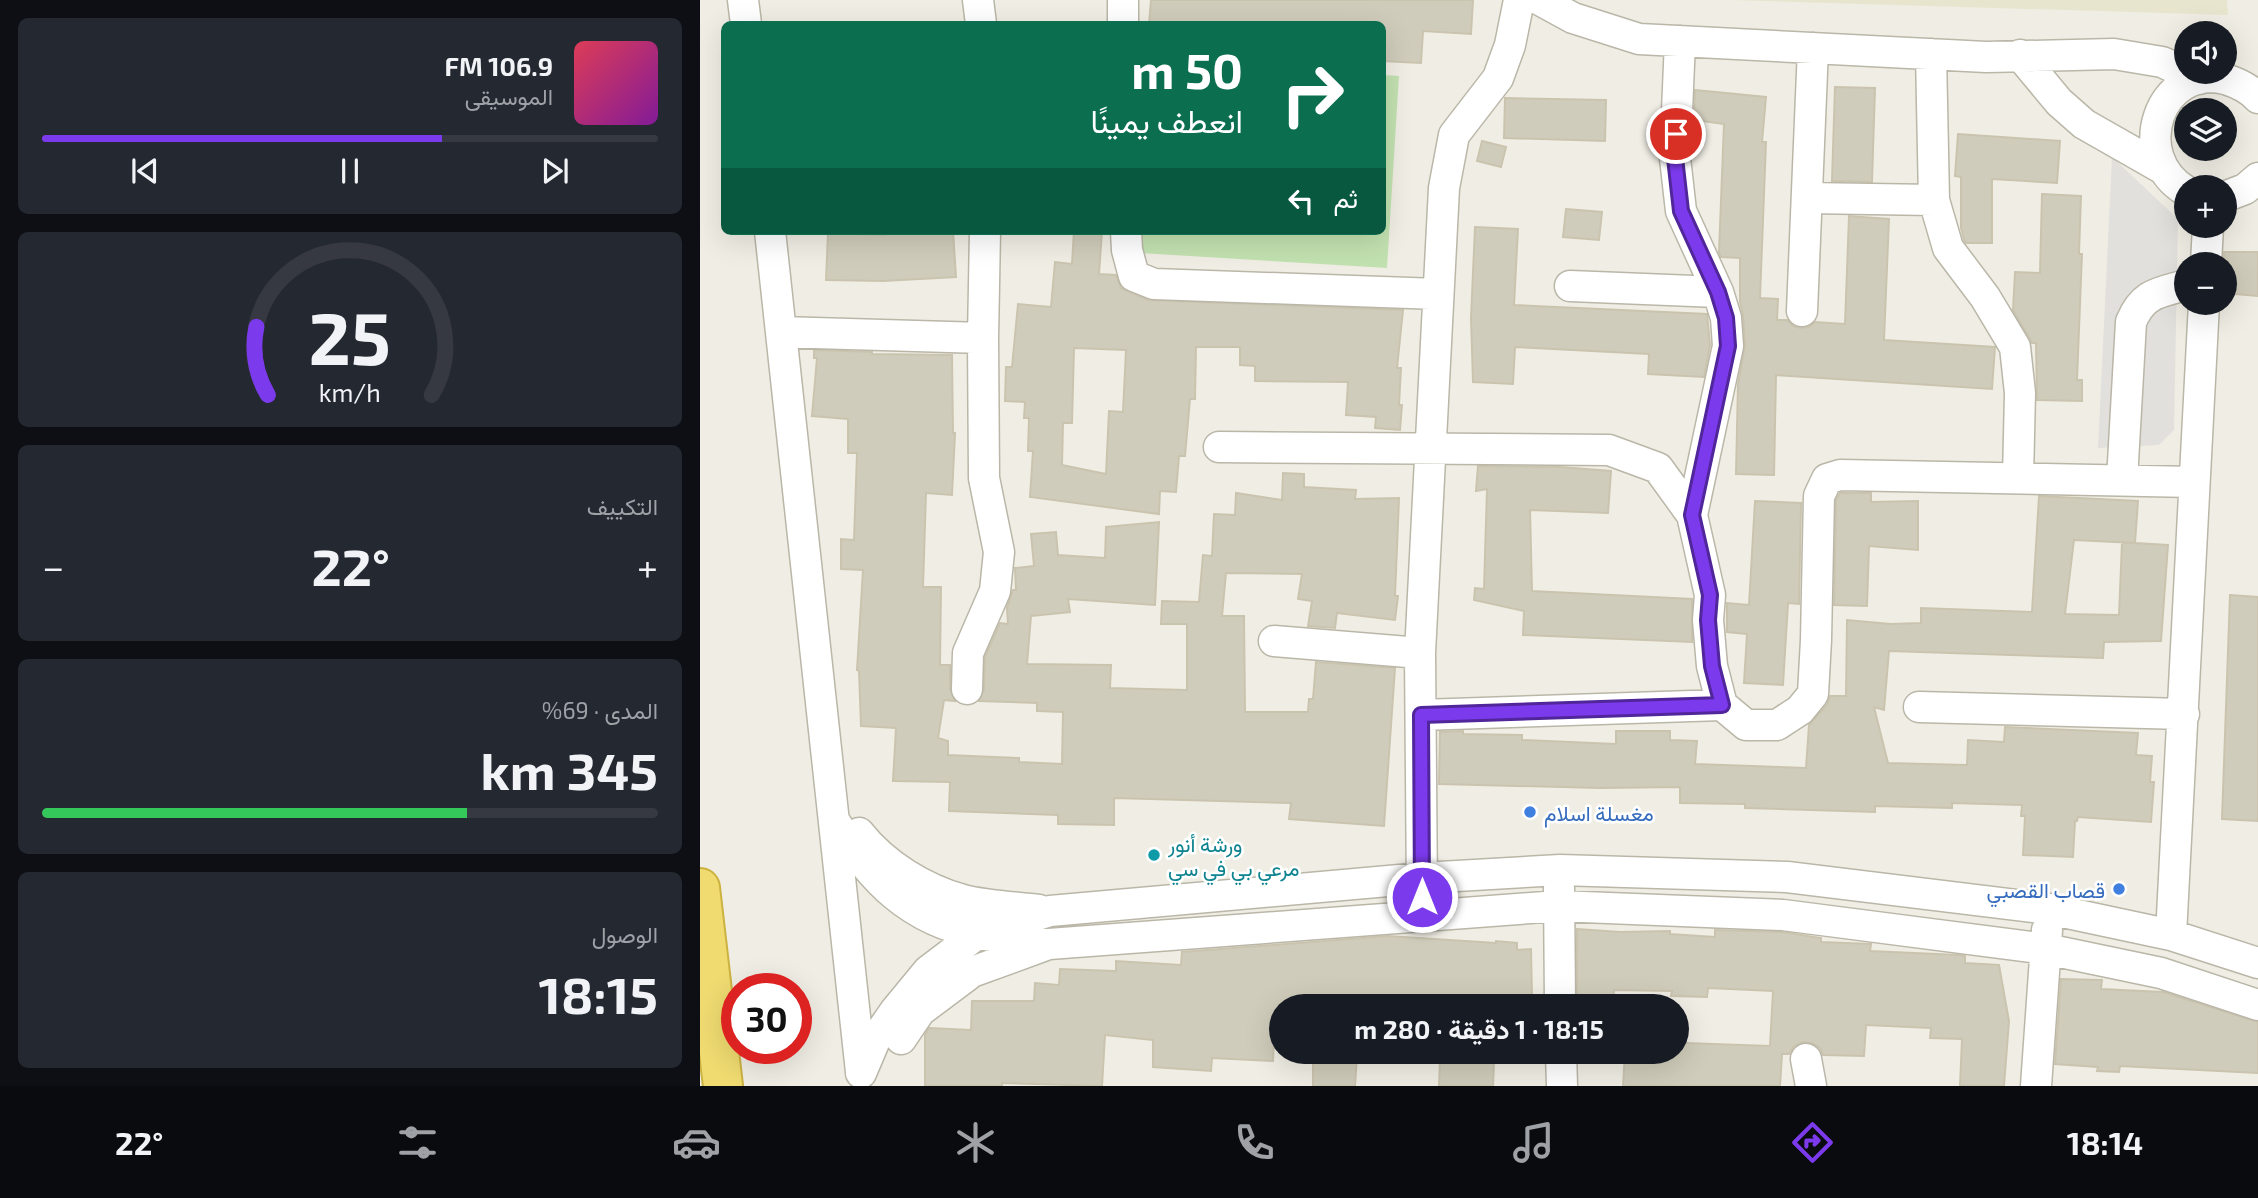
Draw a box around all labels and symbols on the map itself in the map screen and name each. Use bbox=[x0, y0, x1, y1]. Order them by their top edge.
pin bbox=[1646, 104, 1706, 164]
place label: مغسلة اسلام bbox=[1544, 800, 1654, 828]
marker: مغسلة اسلام bbox=[1522, 804, 1538, 820]
place label: ورشة أنور مرعي بي في سي bbox=[1167, 831, 1299, 886]
marker: ورشة أنور مرعي بي في سي bbox=[1146, 847, 1162, 863]
position arrow bbox=[1385, 860, 1459, 934]
place label: قصاب القصبي bbox=[1987, 877, 2105, 908]
marker: قصاب القصبي bbox=[2111, 881, 2127, 897]
speed limit sign: 30 bbox=[721, 973, 812, 1064]

